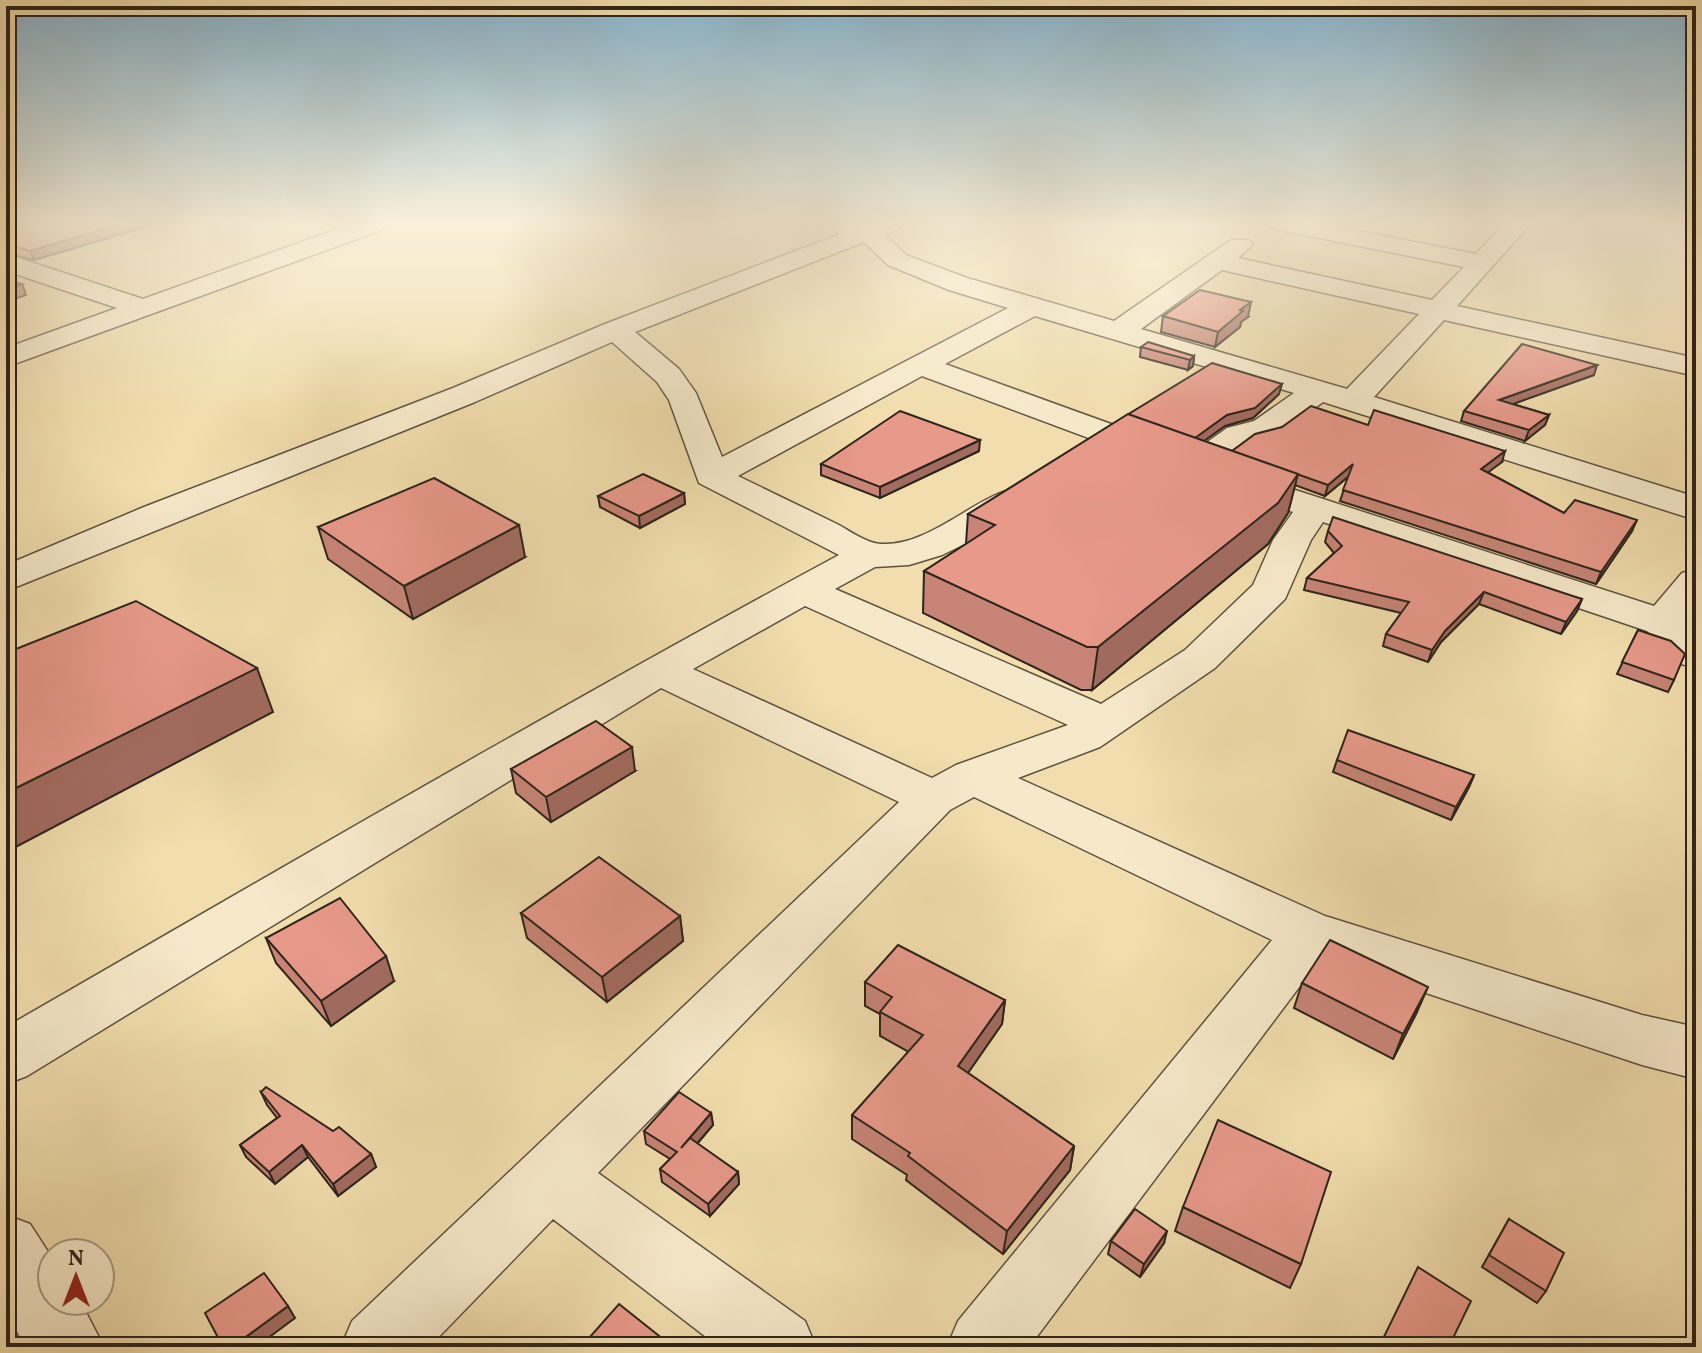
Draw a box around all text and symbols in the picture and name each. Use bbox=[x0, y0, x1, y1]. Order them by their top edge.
north arrow bbox=[36, 1237, 116, 1317]
text: N bbox=[68, 1244, 84, 1275]

